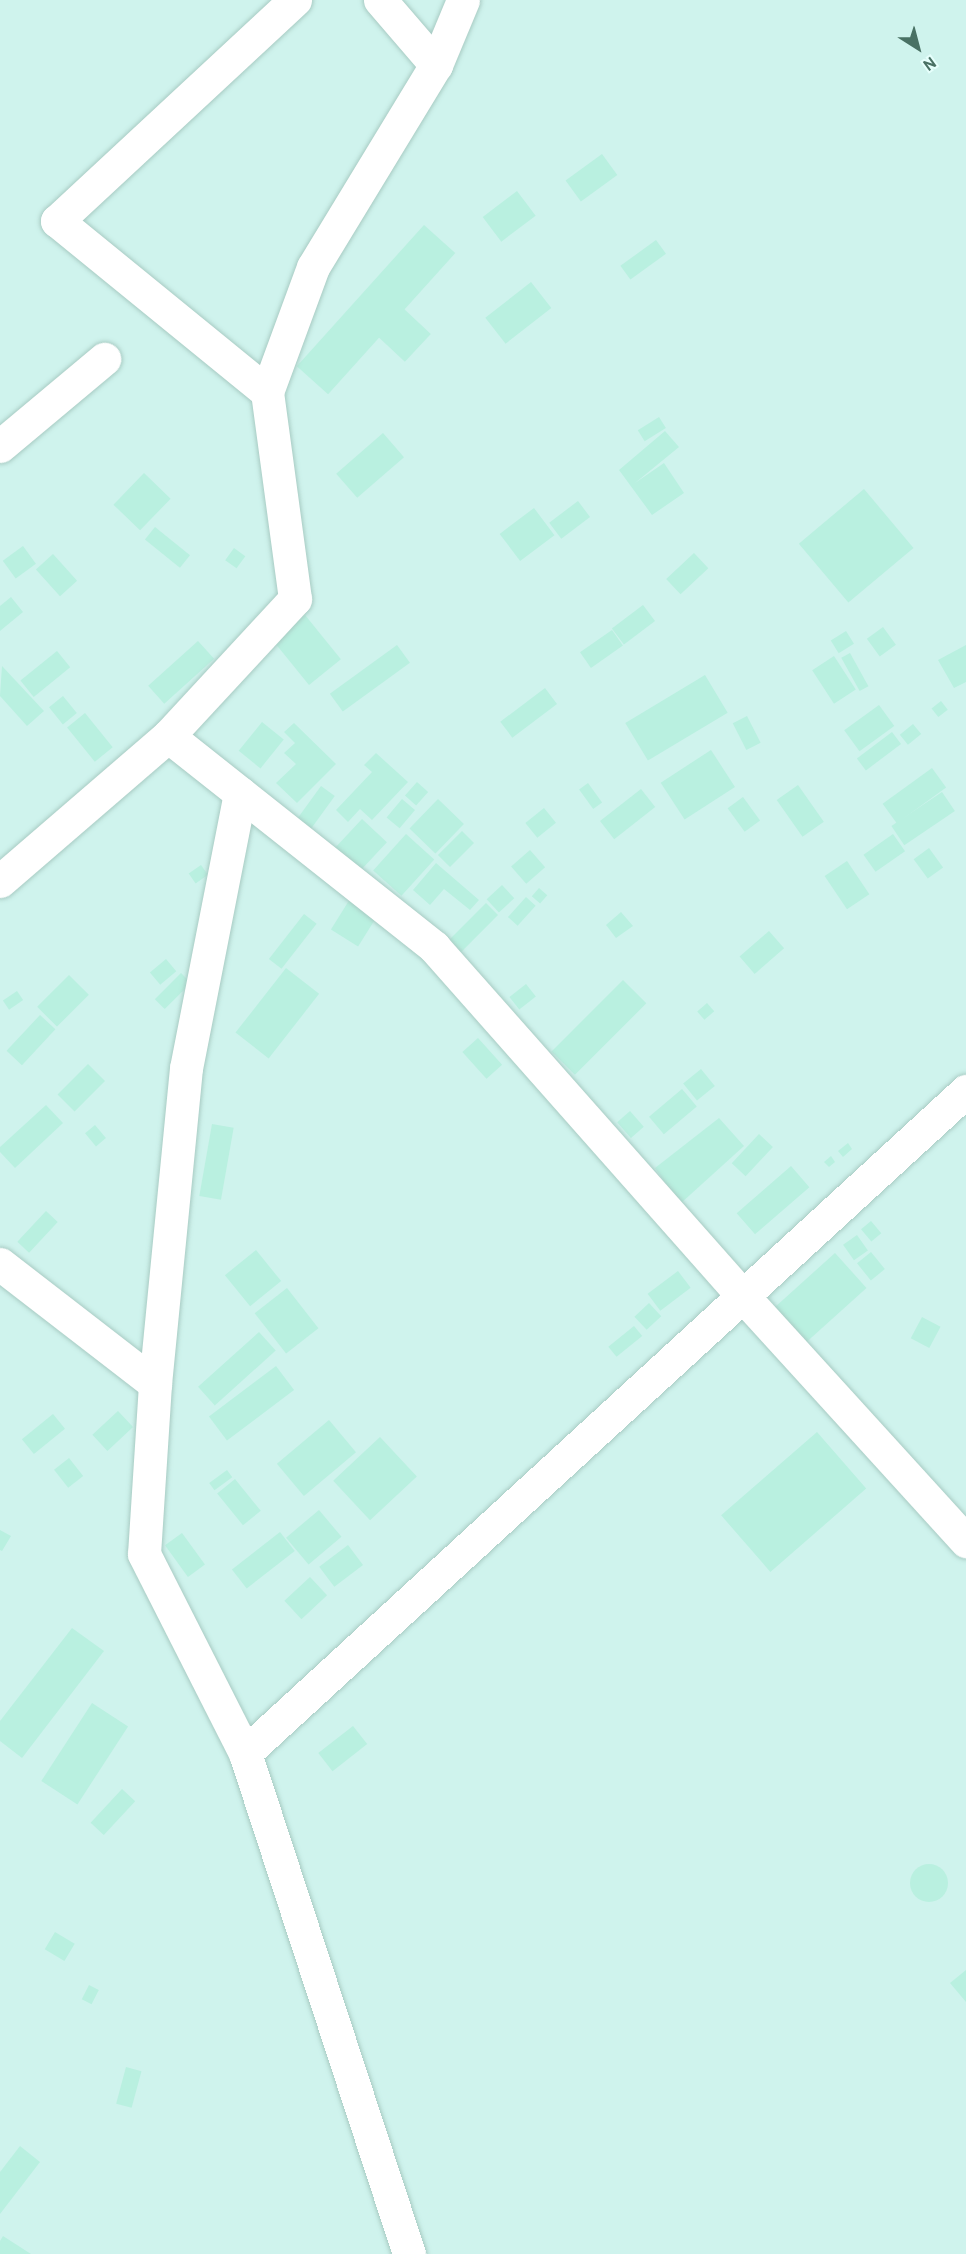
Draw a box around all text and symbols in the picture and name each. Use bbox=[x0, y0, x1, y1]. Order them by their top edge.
north arrow bbox=[888, 18, 948, 78]
text: N bbox=[918, 51, 939, 74]

